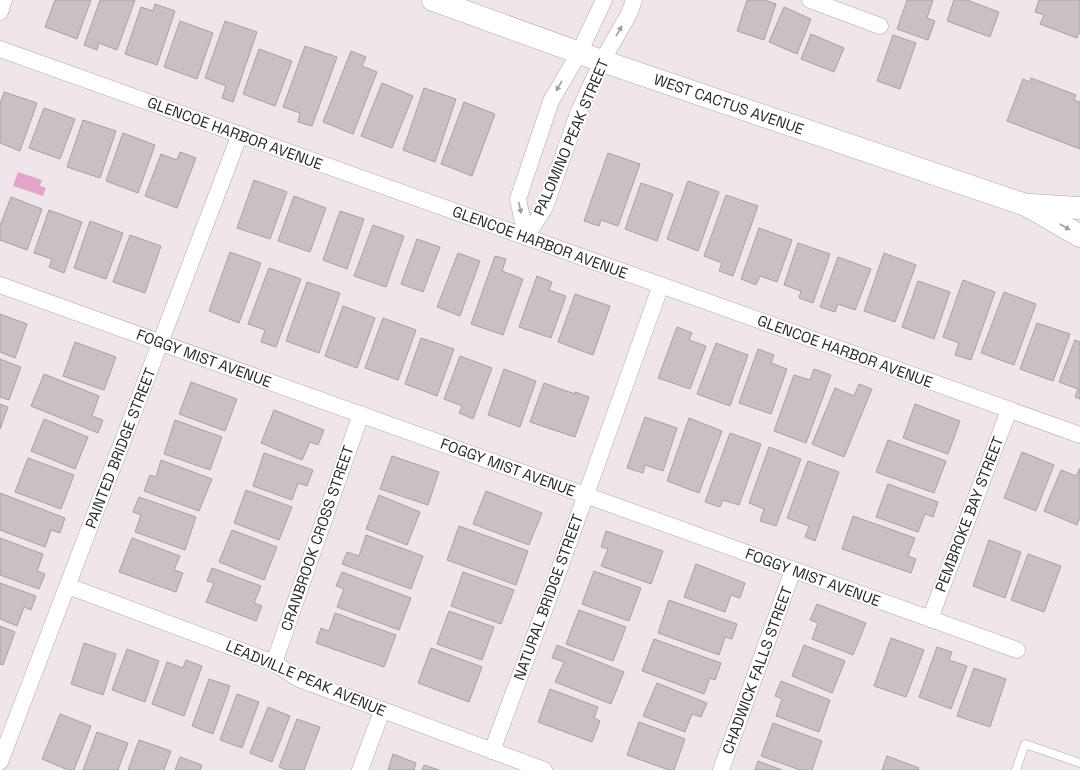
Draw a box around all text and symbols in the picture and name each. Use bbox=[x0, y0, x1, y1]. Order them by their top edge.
one-way arrow bbox=[616, 25, 623, 37]
street label: PALOMINO PEAK STREET bbox=[529, 55, 613, 218]
street label: WEST CACTUS AVENUE bbox=[652, 69, 806, 139]
one-way arrow bbox=[556, 80, 563, 92]
street label: GLENCOE HARBOR AVENUE bbox=[145, 92, 325, 174]
street label: GLENCOE HARBOR AVENUE bbox=[450, 201, 630, 283]
one-way arrow bbox=[517, 202, 523, 215]
one-way arrow bbox=[1059, 224, 1071, 231]
street label: GLENCOE HARBOR AVENUE bbox=[755, 310, 935, 392]
street label: FOGGY MIST AVENUE bbox=[134, 325, 274, 391]
street label: PAINTED BRIDGE STREET bbox=[81, 365, 159, 531]
street label: PEMBROKE BAY STREET bbox=[931, 433, 1007, 594]
street label: FOGGY MIST AVENUE bbox=[438, 434, 578, 500]
street label: CRANBROOK CROSS STREET bbox=[276, 443, 358, 633]
street label: NATURAL BRIDGE STREET bbox=[509, 511, 587, 683]
street label: FOGGY MIST AVENUE bbox=[743, 544, 883, 610]
street label: CHADWICK FALLS STREET bbox=[718, 583, 796, 757]
street label: LEADVILLE PEAK AVENUE bbox=[223, 636, 389, 720]

